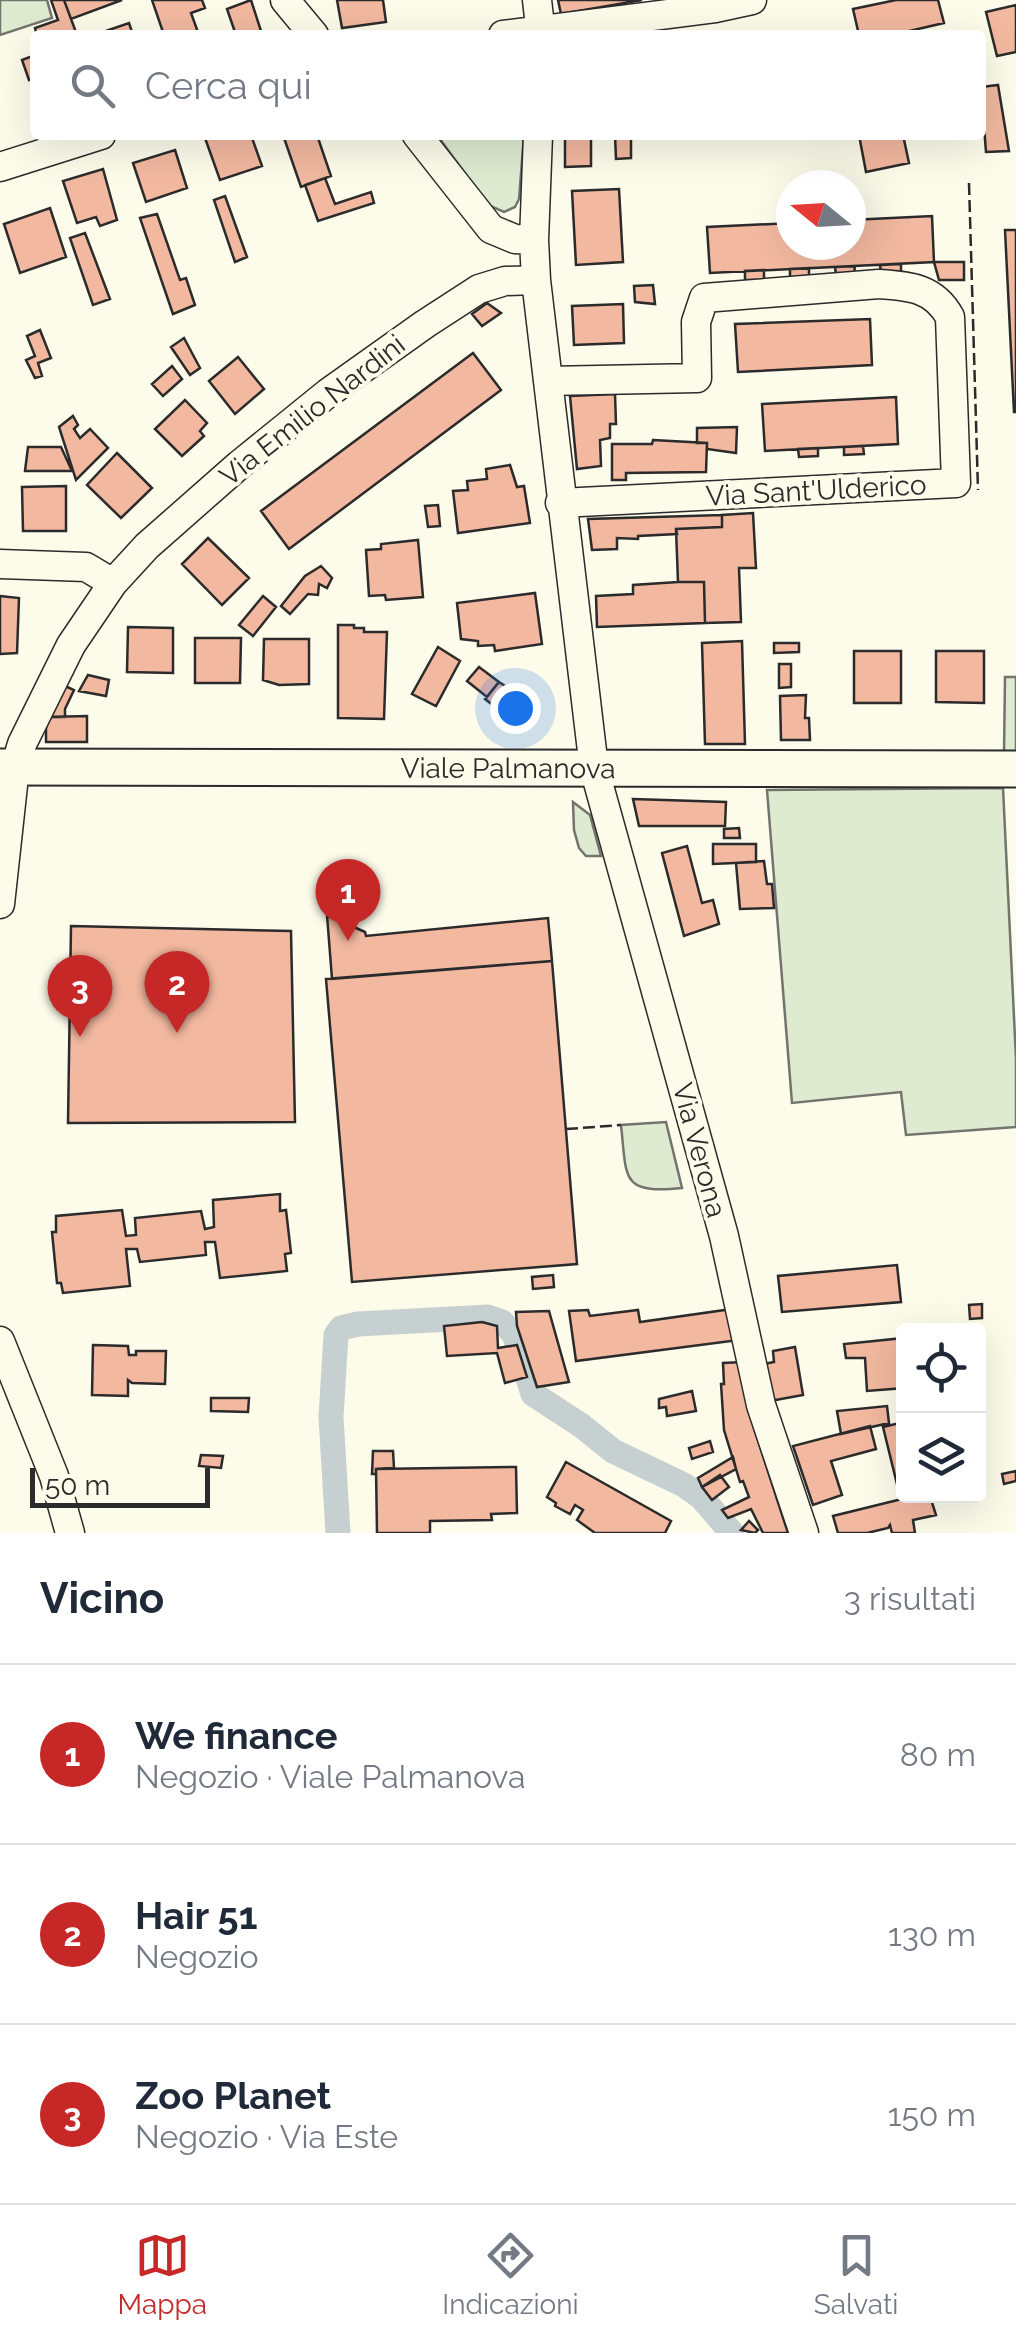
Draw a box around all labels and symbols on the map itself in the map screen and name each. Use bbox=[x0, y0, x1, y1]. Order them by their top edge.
north arrow bbox=[776, 170, 866, 260]
street label: Via Emilio Nardini bbox=[213, 328, 411, 493]
street label: Via Sant'Ulderico bbox=[705, 468, 927, 513]
your location bbox=[490, 683, 541, 734]
street label: Viale Palmanova bbox=[400, 752, 616, 785]
pin: 1 bbox=[316, 858, 380, 941]
pin: 2 bbox=[144, 950, 210, 1033]
pin: 3 bbox=[48, 954, 112, 1037]
street label: Via Verona bbox=[666, 1079, 733, 1221]
scale bar bbox=[30, 1463, 210, 1508]

